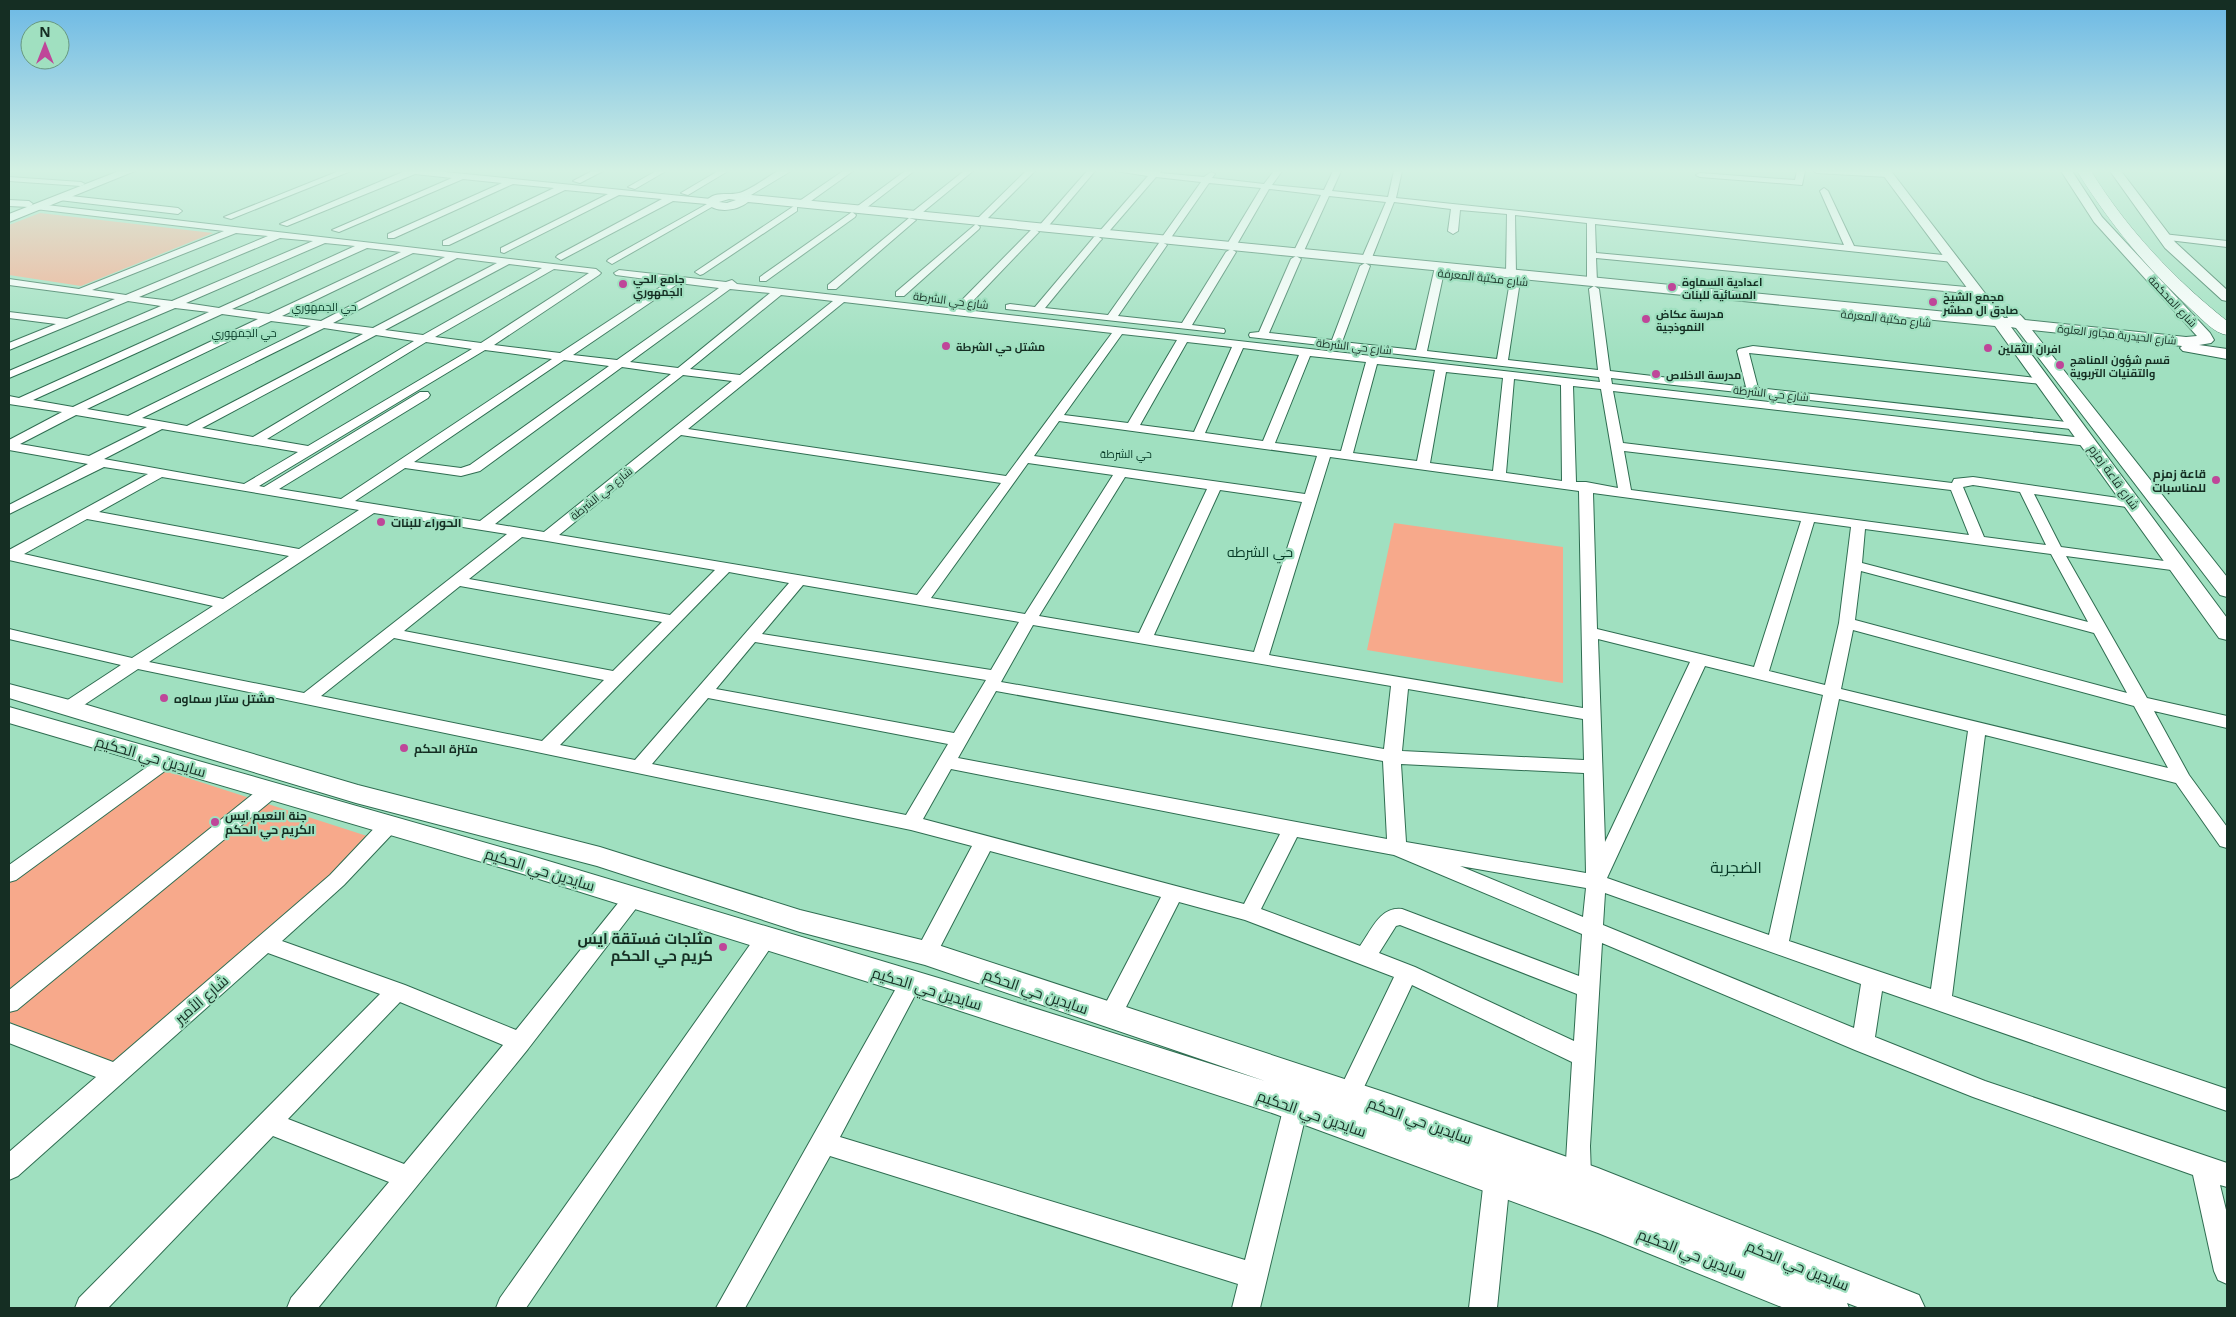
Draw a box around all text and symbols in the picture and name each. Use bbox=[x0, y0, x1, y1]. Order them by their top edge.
north arrow bbox=[20, 20, 70, 70]
text: N bbox=[39, 22, 51, 41]
street label: شارع مكتبة المعرفة bbox=[1437, 265, 1529, 290]
place label: جامع الحي الجمهوري bbox=[633, 271, 685, 302]
street label: شارع المحكمة bbox=[2145, 272, 2201, 331]
place label: اعدادية السماوة المسائية للبنات bbox=[1682, 274, 1762, 302]
marker: جامع الحي الجمهوري bbox=[617, 278, 629, 290]
marker: اعدادية السماوة المسائية للبنات bbox=[1666, 281, 1678, 293]
street label: شارع حي الشرطة bbox=[912, 288, 990, 314]
place label: مجمع الشيخ صادق ال مطشر bbox=[1942, 289, 2018, 318]
marker: مجمع الشيخ صادق ال مطشر bbox=[1927, 296, 1939, 308]
district label: حي الجمهوري bbox=[291, 299, 357, 316]
place label: مدرسة عكاض النموذجية bbox=[1656, 306, 1724, 335]
street label: شارع مكتبة المعرفة bbox=[1840, 306, 1932, 331]
marker: مدرسة عكاض النموذجية bbox=[1640, 313, 1652, 325]
street label: شارع الحيدرية مجاور العلوة bbox=[2057, 320, 2177, 349]
district label: حي الجمهوري bbox=[211, 325, 277, 342]
street label: شارع حي الشرطة bbox=[1315, 335, 1393, 359]
place label: مشتل حي الشرطة bbox=[956, 339, 1045, 357]
marker: مشتل حي الشرطة bbox=[940, 340, 952, 352]
place label: افران الثقلين bbox=[1998, 341, 2061, 356]
marker: افران الثقلين bbox=[1982, 342, 1994, 354]
place label: قسم شؤون المناهج والتقنيات التربوية bbox=[2070, 352, 2170, 381]
marker: قسم شؤون المناهج والتقنيات التربوية bbox=[2054, 359, 2066, 371]
place label: مدرسة الاخلاص bbox=[1666, 367, 1741, 382]
marker: مدرسة الاخلاص bbox=[1650, 368, 1662, 380]
street label: شارع حي الشرطة bbox=[1732, 382, 1810, 406]
street label: شارع قاعة زمزم bbox=[2085, 441, 2143, 513]
district label: حي الشرطة bbox=[1100, 446, 1152, 463]
street label: شارع حي الشرطة bbox=[567, 463, 636, 524]
place label: قاعة زمزم للمناسبات bbox=[2152, 465, 2206, 496]
marker: قاعة زمزم للمناسبات bbox=[2210, 474, 2222, 486]
place label: الحوراء للبنات bbox=[391, 514, 462, 531]
marker: الحوراء للبنات bbox=[375, 516, 387, 528]
district label: حي الشرطه bbox=[1227, 542, 1293, 564]
place label: مشتل ستار سماوه bbox=[174, 690, 275, 707]
marker: مشتل ستار سماوه bbox=[158, 692, 170, 704]
street label: سايدين حي الحكيم bbox=[93, 731, 209, 784]
place label: متنزة الحكم bbox=[414, 740, 478, 757]
marker: متنزة الحكم bbox=[398, 742, 410, 754]
place label: جنة النعيم ايس الكريم حي الحكم bbox=[225, 807, 315, 840]
marker: جنة النعيم ايس الكريم حي الحكم bbox=[209, 816, 221, 828]
street label: سايدين حي الحكيم bbox=[482, 843, 597, 898]
district label: الضجرية bbox=[1710, 856, 1762, 878]
place label: مثلجات فستقة ايس كريم حي الحكم bbox=[578, 928, 713, 968]
marker: مثلجات فستقة ايس كريم حي الحكم bbox=[717, 941, 729, 953]
street label: سايدين حي الحكيم bbox=[869, 962, 984, 1017]
street label: سايدين حي الحكم bbox=[980, 964, 1091, 1021]
street label: شارع الأمير bbox=[169, 970, 233, 1030]
street label: سايدين حي الحكيم bbox=[1254, 1085, 1369, 1144]
street label: سايدين حي الحكم bbox=[1364, 1092, 1475, 1151]
street label: سايدين حي الحكيم bbox=[1634, 1223, 1749, 1286]
street label: سايدين حي الحكم bbox=[1742, 1235, 1853, 1298]

